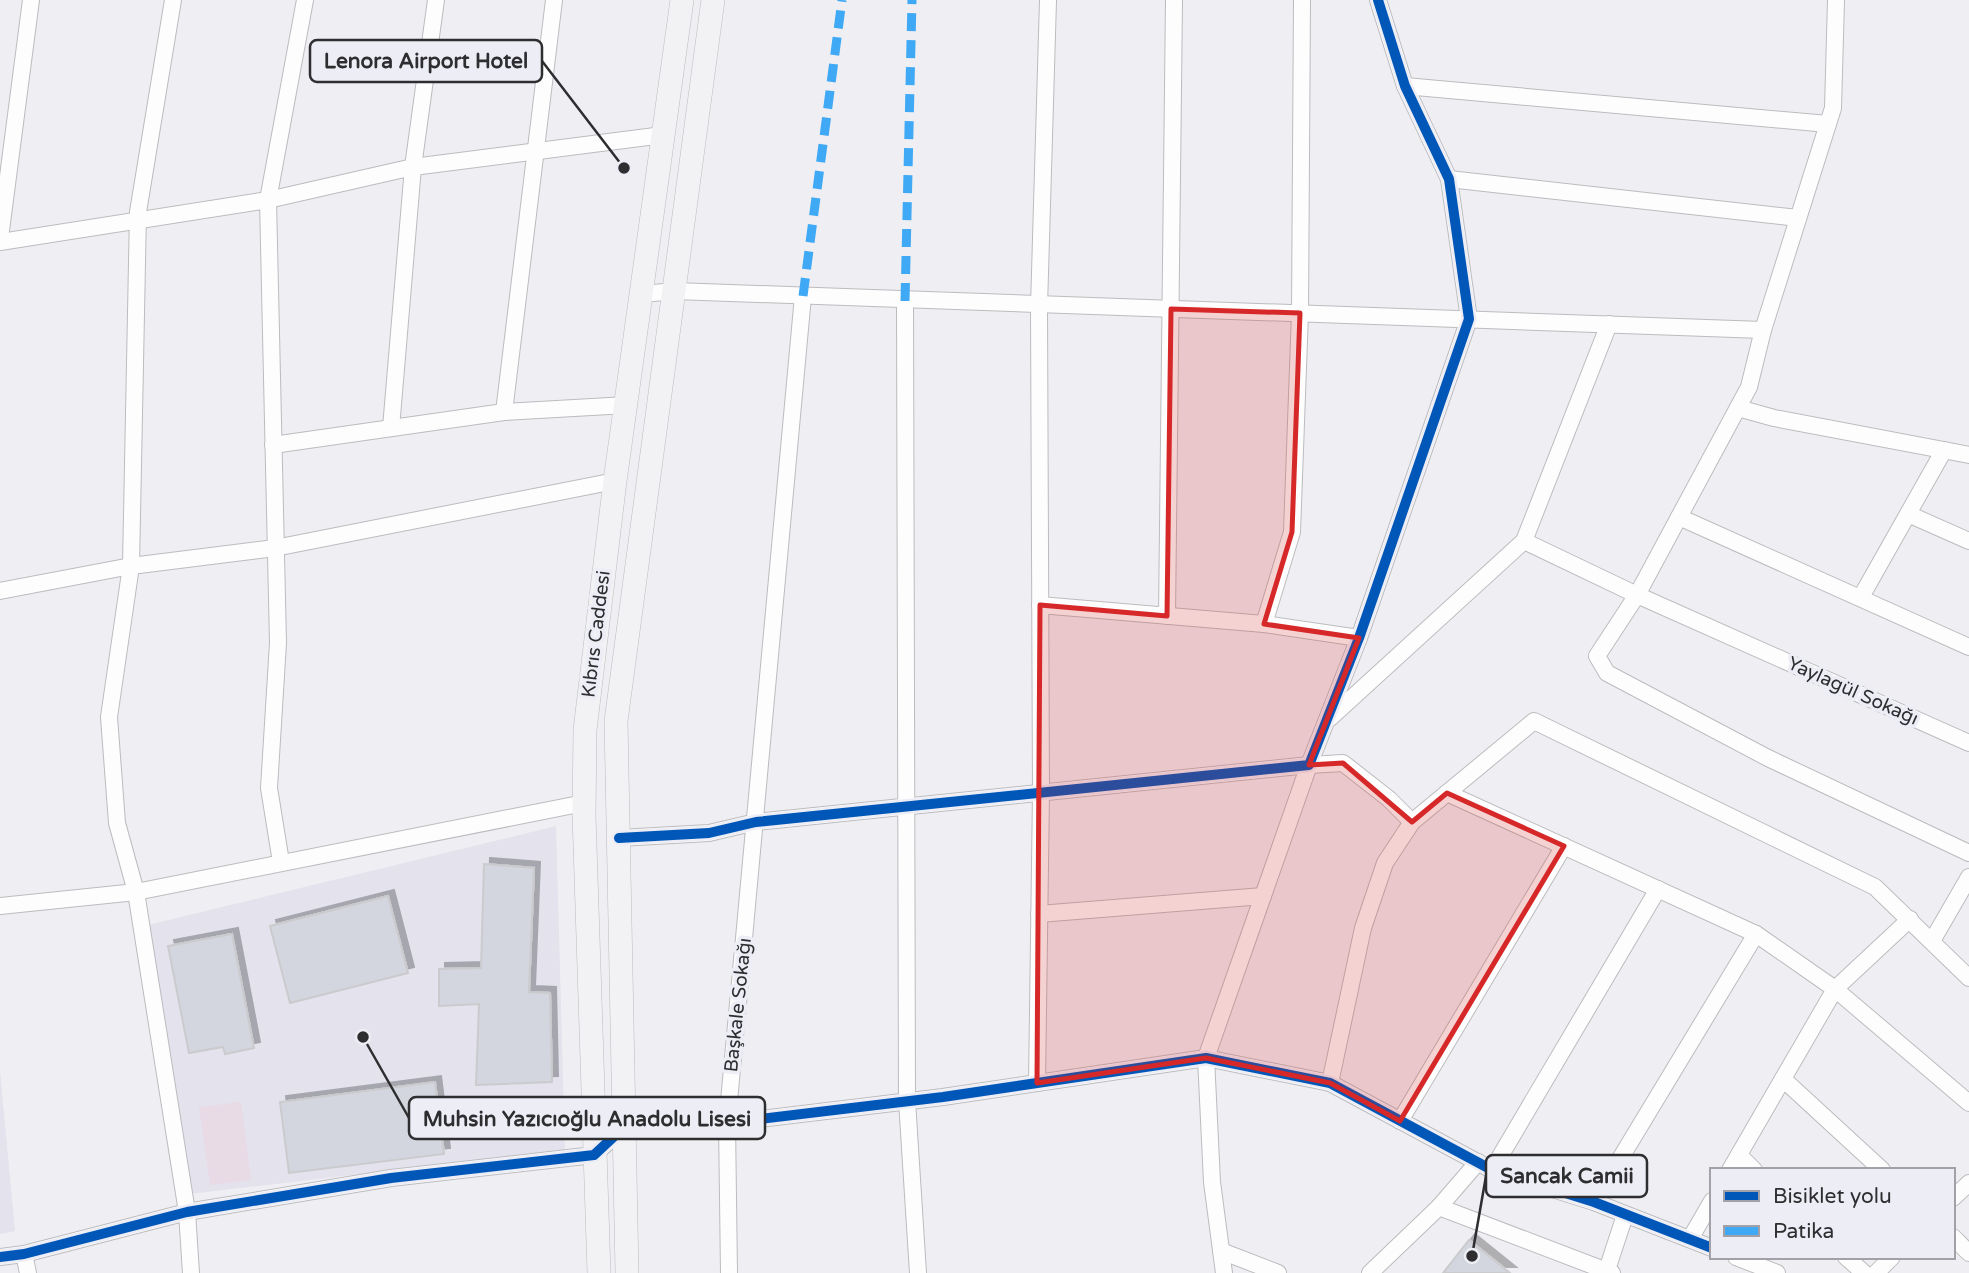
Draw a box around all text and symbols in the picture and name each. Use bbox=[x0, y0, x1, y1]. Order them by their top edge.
callout: Lenora Airport Hotel bbox=[310, 40, 542, 82]
text: Lenora Airport Hotel bbox=[324, 49, 528, 74]
street label: Kıbrıs Caddesi bbox=[577, 569, 615, 699]
street label: Yaylagül Sokağı bbox=[1784, 652, 1922, 730]
street label: Başkale Sokağı bbox=[720, 937, 756, 1073]
callout: Muhsin Yazıcıoğlu Anadolu Lisesi bbox=[409, 1097, 765, 1139]
text: Muhsin Yazıcıoğlu Anadolu Lisesi bbox=[423, 1107, 751, 1132]
callout: Sancak Camii bbox=[1486, 1155, 1647, 1197]
text: Sancak Camii bbox=[1500, 1164, 1634, 1189]
legend bbox=[1710, 1168, 1955, 1259]
text: Bisiklet yolu bbox=[1773, 1184, 1892, 1209]
text: Patika bbox=[1773, 1219, 1834, 1244]

